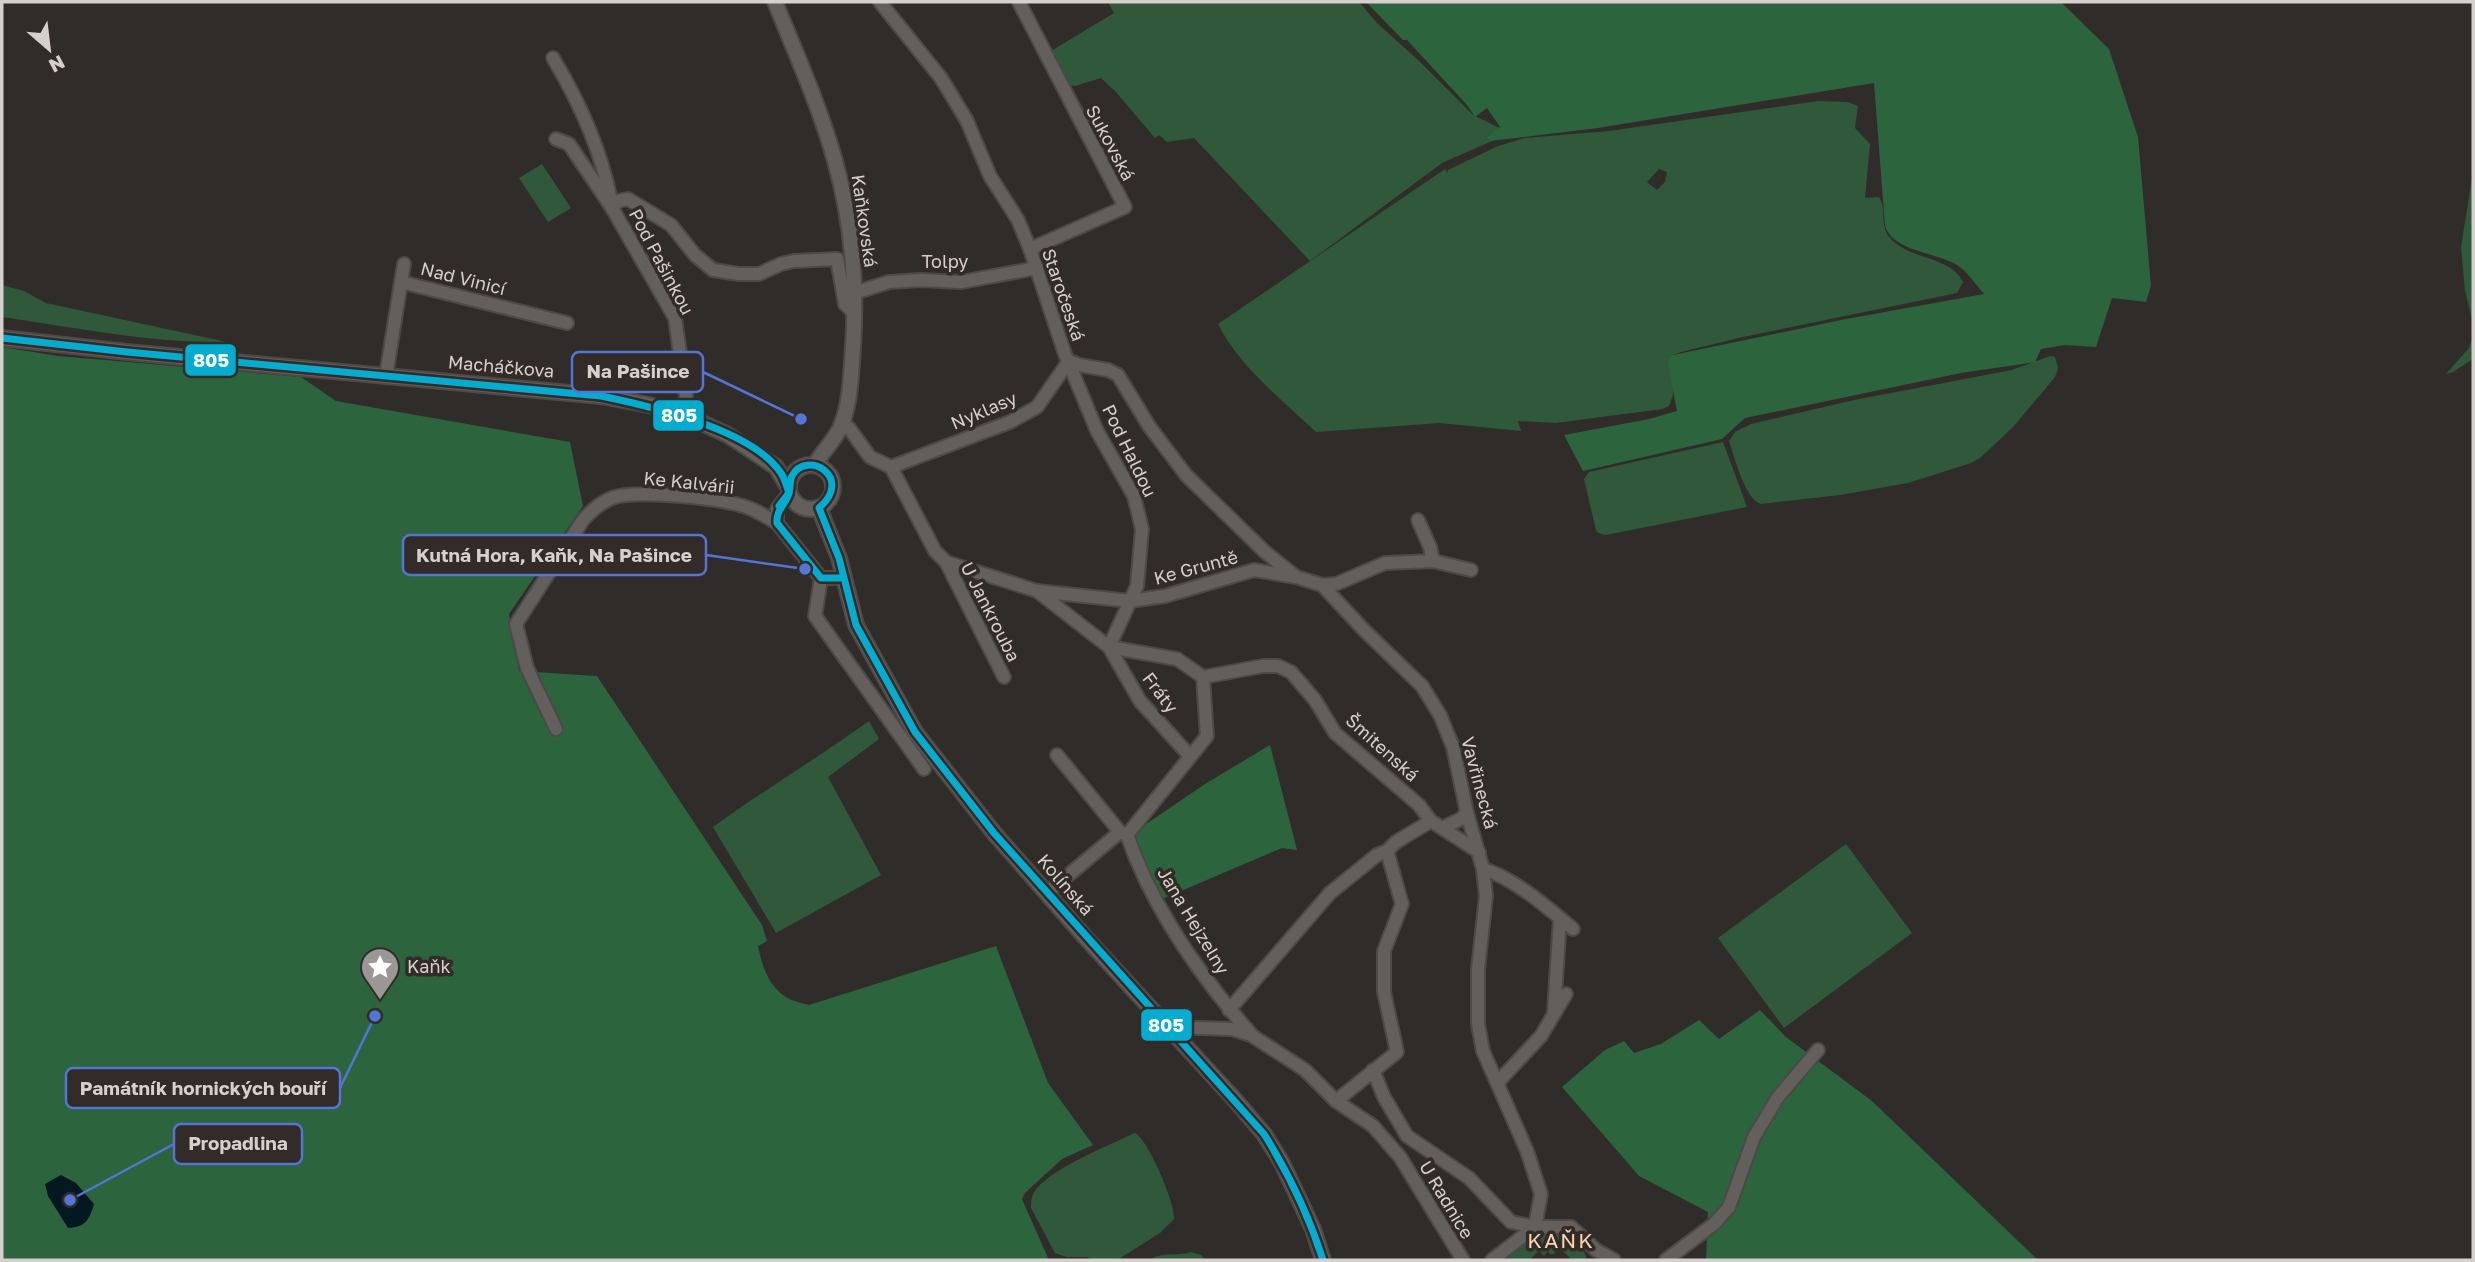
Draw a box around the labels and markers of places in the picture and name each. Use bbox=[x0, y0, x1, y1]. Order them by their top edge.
callout: Na Pašince bbox=[572, 352, 703, 392]
callout: Kutná Hora, Kaňk, Na Pašince bbox=[403, 535, 706, 575]
place icon: Kaňk bbox=[359, 946, 401, 1001]
place label: Kaňk bbox=[407, 955, 451, 977]
callout: Památník hornických bouří bbox=[66, 1068, 340, 1108]
callout: Propadlina bbox=[174, 1124, 302, 1164]

